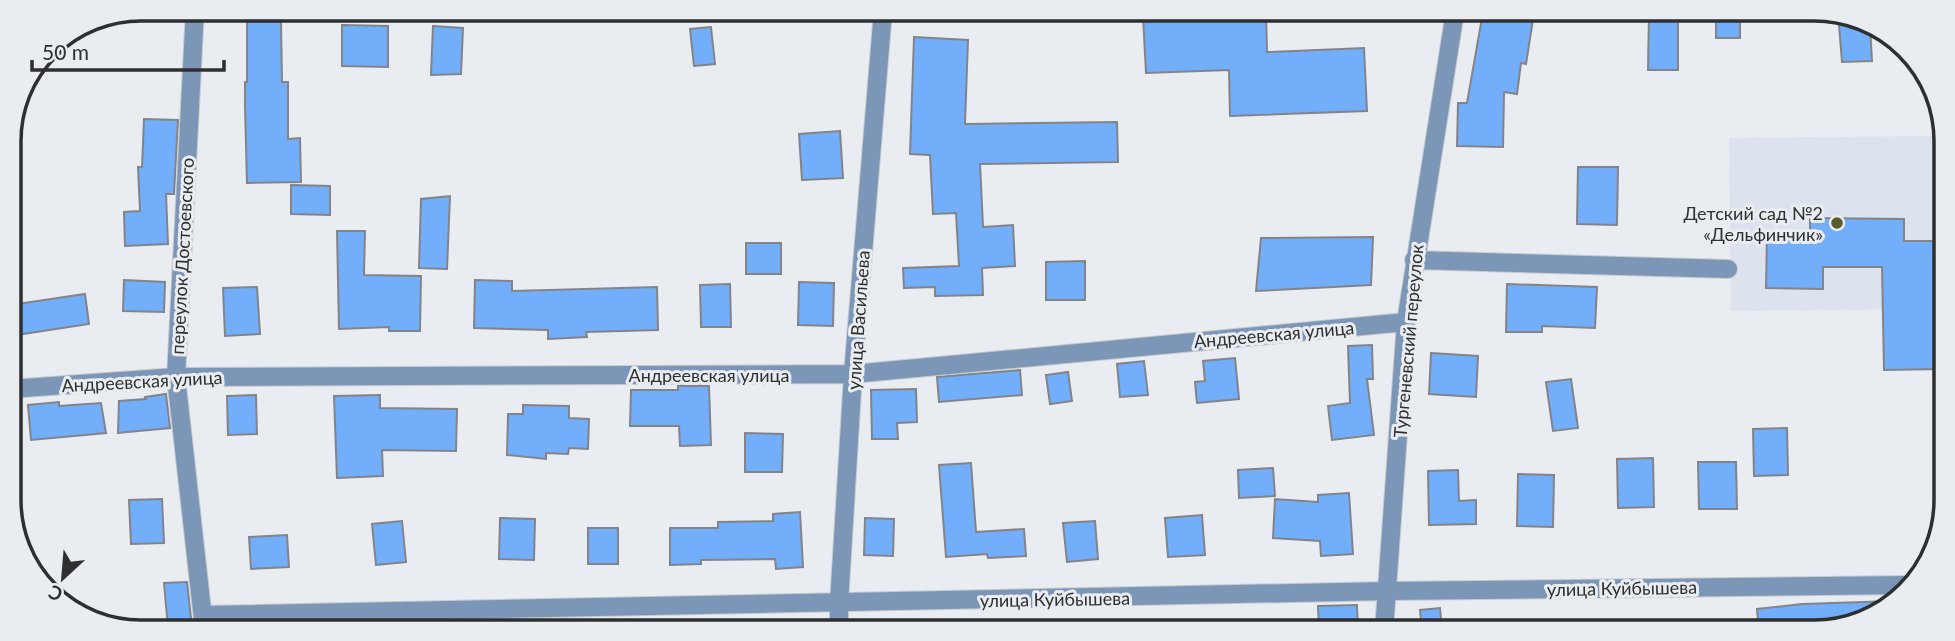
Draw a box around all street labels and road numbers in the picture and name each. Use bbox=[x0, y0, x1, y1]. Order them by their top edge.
street label: переулок Достоевского bbox=[166, 157, 198, 355]
street label: Тургеневский переулок bbox=[1389, 243, 1427, 439]
street label: улица Васильева bbox=[842, 250, 874, 390]
street label: Андреевская улица bbox=[1193, 316, 1355, 352]
street label: Андреевская улица bbox=[629, 364, 789, 386]
street label: Андреевская улица bbox=[61, 366, 223, 396]
street label: улица Куйбышева bbox=[1547, 576, 1697, 600]
street label: улица Куйбышева bbox=[980, 587, 1130, 611]

